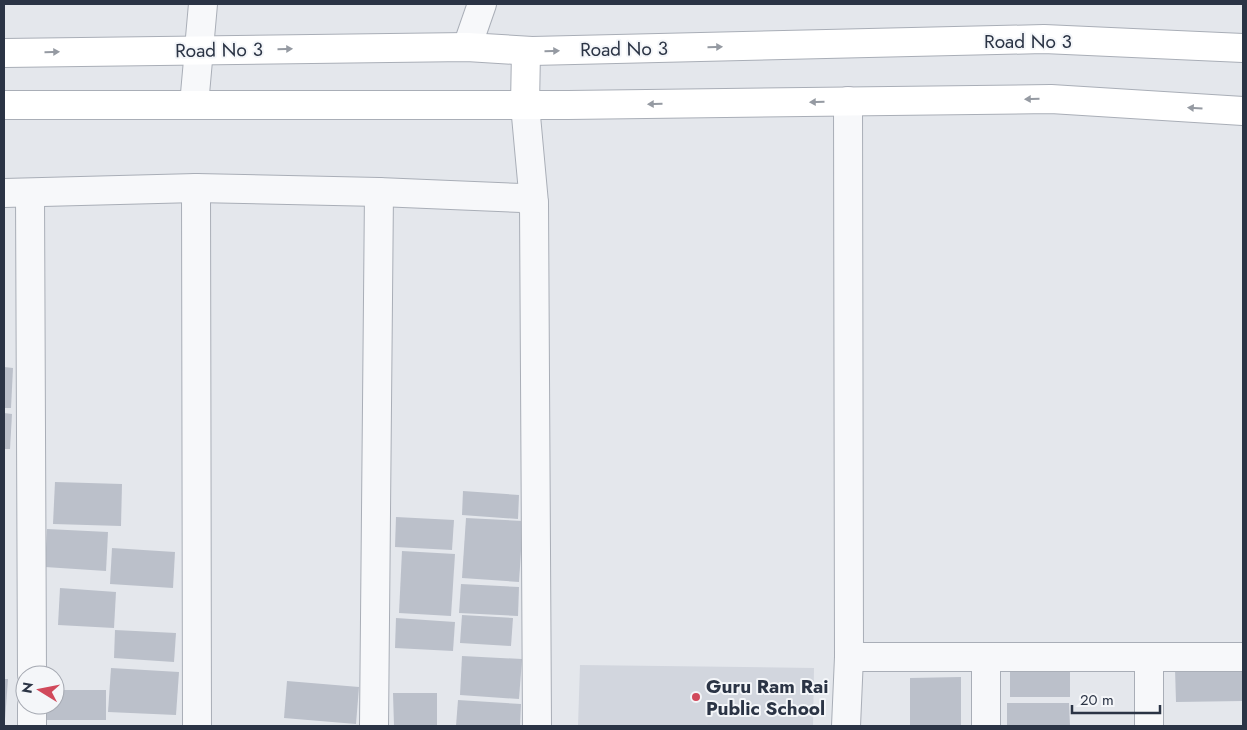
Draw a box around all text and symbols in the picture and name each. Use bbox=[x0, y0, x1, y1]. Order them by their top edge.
street label: Road No 3 bbox=[984, 28, 1072, 55]
street label: Road No 3 bbox=[580, 35, 668, 63]
street label: Road No 3 bbox=[175, 36, 263, 64]
one-way arrow bbox=[707, 43, 723, 51]
one-way arrow bbox=[277, 45, 293, 53]
one-way arrow bbox=[545, 46, 561, 54]
one-way arrow bbox=[45, 48, 61, 56]
one-way arrow bbox=[1024, 95, 1040, 103]
one-way arrow bbox=[809, 98, 825, 106]
one-way arrow bbox=[647, 100, 663, 108]
one-way arrow bbox=[1186, 104, 1202, 112]
north arrow bbox=[15, 665, 65, 715]
place label: Guru Ram Rai Public School bbox=[706, 673, 828, 722]
text: N bbox=[16, 681, 38, 695]
scale bar bbox=[1072, 682, 1160, 714]
text: 20 m bbox=[1080, 689, 1114, 711]
marker: Guru Ram Rai Public School bbox=[690, 691, 702, 703]

